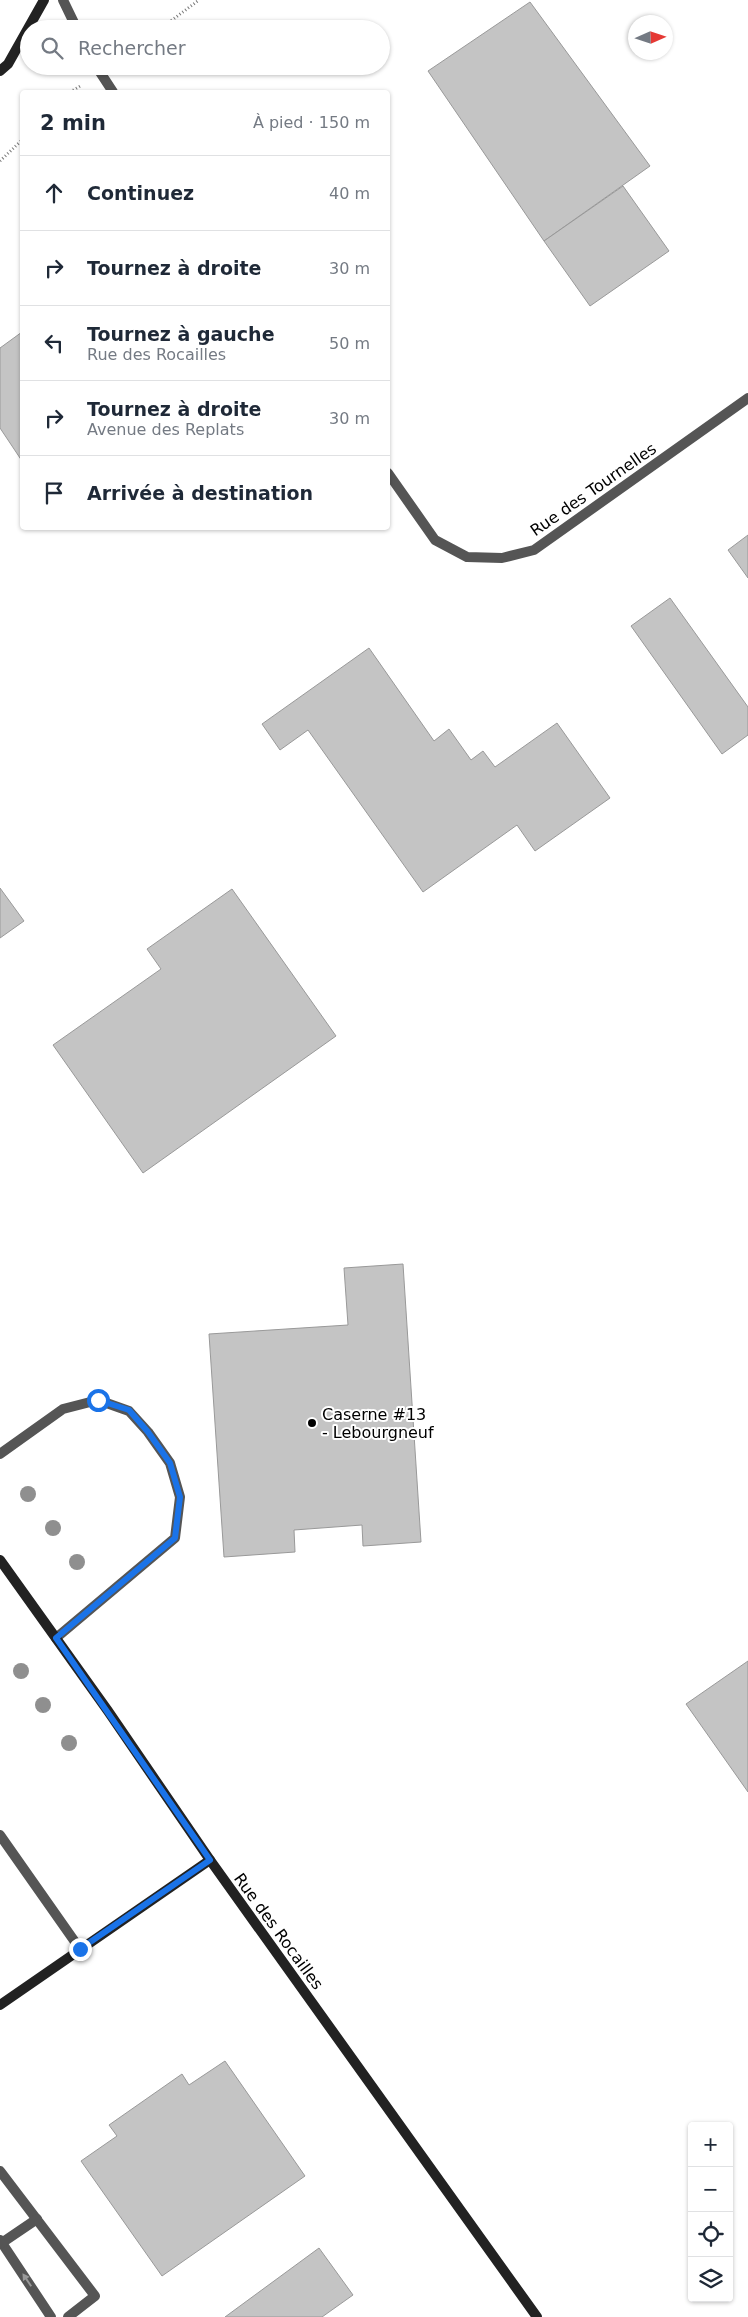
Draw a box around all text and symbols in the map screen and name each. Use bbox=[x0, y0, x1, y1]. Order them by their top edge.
north arrow bbox=[628, 15, 673, 60]
search box bbox=[20, 20, 390, 75]
icon: search bbox=[38, 34, 66, 62]
text: Rechercher bbox=[78, 37, 186, 59]
text: 2 min bbox=[40, 111, 106, 135]
text: À pied · 150 m bbox=[253, 113, 370, 132]
icon: ahead bbox=[40, 179, 68, 207]
text: Continuez bbox=[87, 182, 194, 204]
text: 40 m bbox=[329, 184, 370, 203]
icon: right bbox=[40, 254, 68, 282]
text: Tournez à droite bbox=[87, 257, 261, 279]
text: 30 m bbox=[329, 259, 370, 278]
text: Tournez à gauche bbox=[87, 323, 275, 345]
icon: left bbox=[40, 329, 68, 357]
text: 50 m bbox=[329, 334, 370, 353]
text: Rue des Rocailles bbox=[87, 345, 226, 364]
text: Tournez à droite bbox=[87, 398, 261, 420]
icon: right bbox=[40, 404, 68, 432]
text: 30 m bbox=[329, 409, 370, 428]
text: Avenue des Replats bbox=[87, 420, 244, 439]
street label: Rue des Tournelles bbox=[527, 439, 660, 540]
icon: arrive bbox=[40, 479, 68, 507]
text: Arrivée à destination bbox=[87, 482, 313, 504]
route start bbox=[87, 1389, 110, 1412]
place label: Caserne #13 - Lebourgneuf bbox=[322, 1405, 434, 1442]
marker: Caserne #13 - Lebourgneuf bbox=[306, 1417, 318, 1429]
street label: Rue des Rocailles bbox=[230, 1869, 327, 1993]
route end bbox=[69, 1938, 92, 1961]
map controls bbox=[688, 2122, 733, 2302]
button: + bbox=[688, 2122, 733, 2167]
button: − bbox=[688, 2167, 733, 2212]
button: locate bbox=[688, 2212, 733, 2257]
button: layers bbox=[688, 2257, 733, 2302]
one-way arrow bbox=[22, 2273, 32, 2287]

